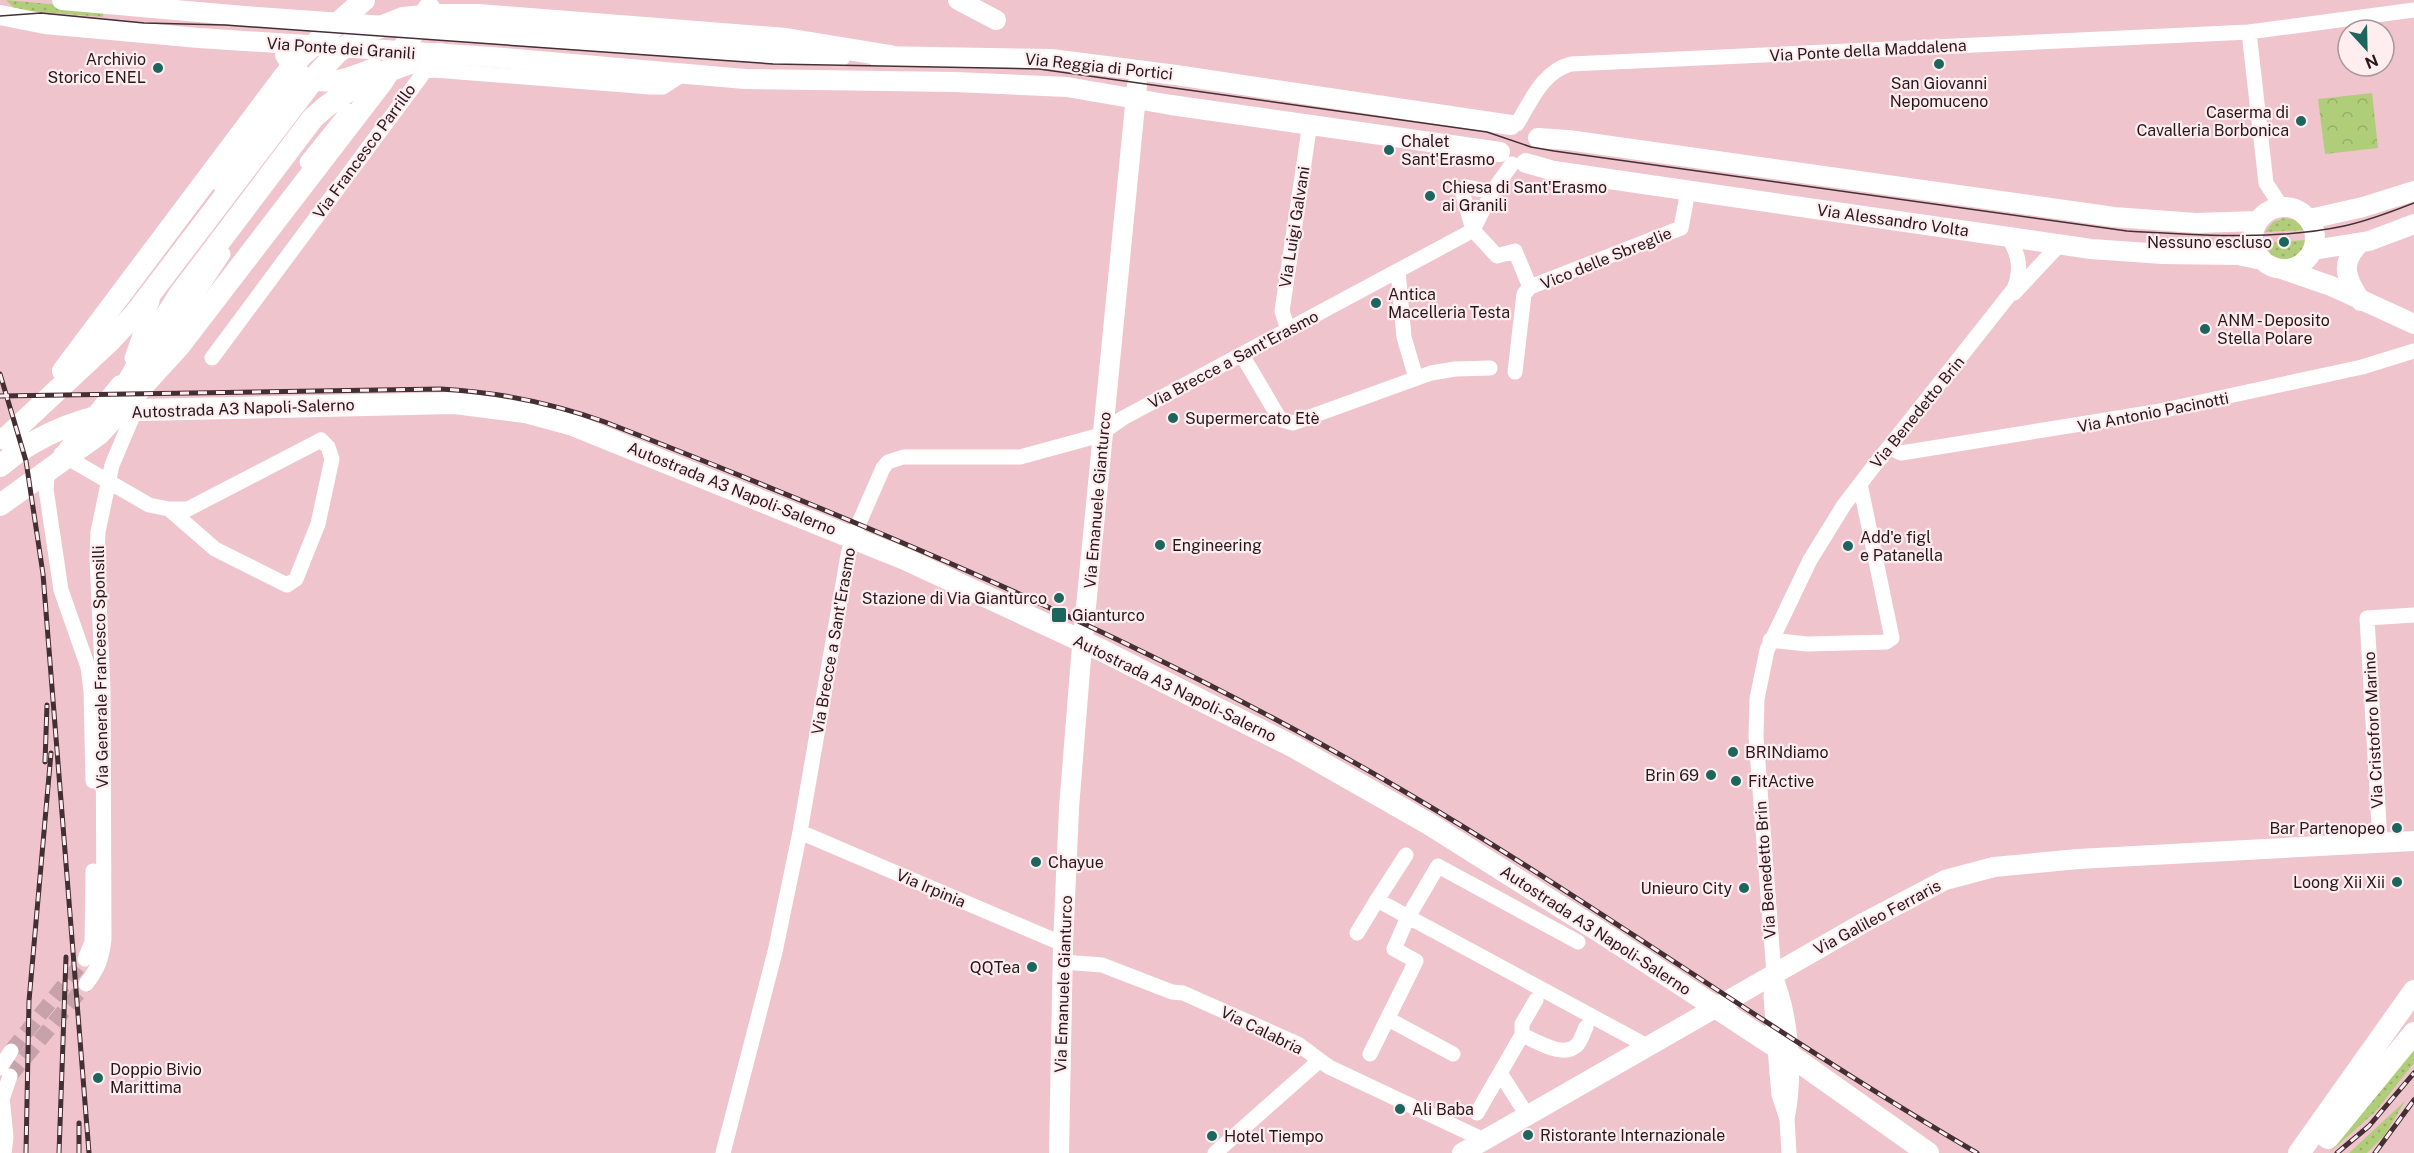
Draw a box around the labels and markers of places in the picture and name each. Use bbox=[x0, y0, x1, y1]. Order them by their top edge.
place label: Archivio Storico ENEL bbox=[47, 50, 146, 87]
marker: San Giovanni Nepomuceno bbox=[1932, 57, 1946, 71]
marker: Archivio Storico ENEL bbox=[151, 61, 165, 75]
place label: San Giovanni Nepomuceno bbox=[1890, 74, 1988, 111]
place label: Caserma di Cavalleria Borbonica bbox=[2136, 103, 2289, 140]
marker: Caserma di Cavalleria Borbonica bbox=[2294, 114, 2308, 128]
place label: Chalet Sant'Erasmo bbox=[1401, 132, 1495, 169]
marker: Chalet Sant'Erasmo bbox=[1382, 143, 1396, 157]
place label: Chiesa di Sant'Erasmo ai Granili bbox=[1442, 178, 1607, 215]
marker: Chiesa di Sant'Erasmo ai Granili bbox=[1423, 189, 1437, 203]
place label: Nessuno escluso bbox=[2147, 233, 2272, 252]
marker: Nessuno escluso bbox=[2277, 235, 2291, 249]
place label: Antica Macelleria Testa bbox=[1388, 285, 1510, 322]
marker: Antica Macelleria Testa bbox=[1369, 296, 1383, 310]
place label: ANM - Deposito Stella Polare bbox=[2217, 311, 2330, 348]
marker: ANM - Deposito Stella Polare bbox=[2198, 322, 2212, 336]
place label: Supermercato Etè bbox=[1185, 409, 1319, 428]
marker: Supermercato Etè bbox=[1166, 411, 1180, 425]
place label: Add'e figl e Patanella bbox=[1860, 528, 1943, 565]
place label: Engineering bbox=[1172, 536, 1262, 555]
marker: Engineering bbox=[1153, 538, 1167, 552]
marker: Add'e figl e Patanella bbox=[1841, 539, 1855, 553]
place label: Stazione di Via Gianturco bbox=[862, 589, 1047, 608]
marker: Stazione di Via Gianturco bbox=[1052, 591, 1066, 605]
marker: Gianturco bbox=[1050, 606, 1068, 624]
place label: Gianturco bbox=[1072, 606, 1145, 625]
place label: BRINdiamo bbox=[1745, 743, 1829, 762]
marker: BRINdiamo bbox=[1726, 745, 1740, 759]
place label: Brin 69 bbox=[1645, 766, 1699, 785]
marker: Brin 69 bbox=[1704, 768, 1718, 782]
place label: FitActive bbox=[1748, 772, 1814, 791]
marker: FitActive bbox=[1729, 774, 1743, 788]
place label: Bar Partenopeo bbox=[2269, 819, 2385, 838]
marker: Bar Partenopeo bbox=[2390, 821, 2404, 835]
place label: Chayue bbox=[1048, 853, 1104, 872]
marker: Chayue bbox=[1029, 855, 1043, 869]
place label: Loong Xii Xii bbox=[2293, 873, 2385, 892]
marker: Loong Xii Xii bbox=[2390, 875, 2404, 889]
place label: Unieuro City bbox=[1640, 879, 1732, 898]
marker: Unieuro City bbox=[1737, 881, 1751, 895]
place label: QQTea bbox=[970, 958, 1020, 977]
marker: QQTea bbox=[1025, 960, 1039, 974]
place label: Doppio Bivio Marittima bbox=[110, 1060, 202, 1097]
marker: Doppio Bivio Marittima bbox=[91, 1071, 105, 1085]
place label: Ali Baba bbox=[1412, 1100, 1474, 1119]
marker: Ali Baba bbox=[1393, 1102, 1407, 1116]
place label: Ristorante Internazionale bbox=[1540, 1126, 1725, 1145]
place label: Hotel Tiempo bbox=[1224, 1127, 1324, 1146]
marker: Ristorante Internazionale bbox=[1521, 1128, 1535, 1142]
marker: Hotel Tiempo bbox=[1205, 1129, 1219, 1143]

